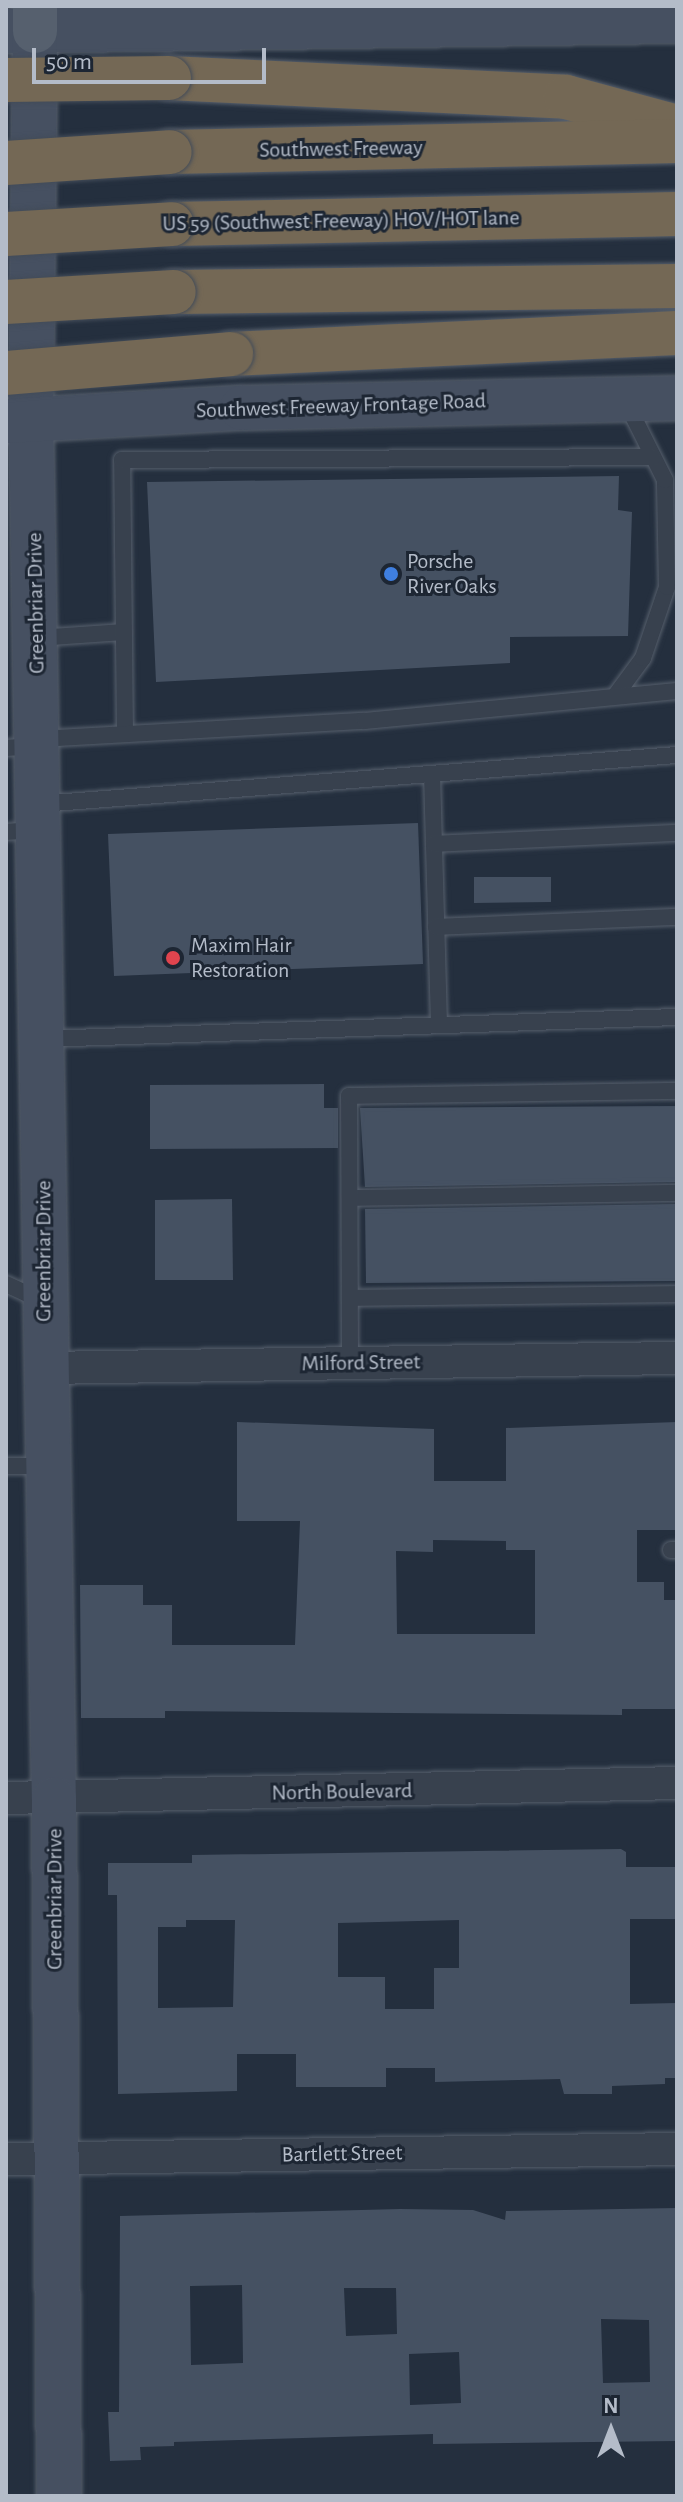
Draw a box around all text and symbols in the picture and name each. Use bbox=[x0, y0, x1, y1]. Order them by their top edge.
scale bar bbox=[36, 32, 270, 82]
text: 50 m bbox=[46, 50, 92, 74]
street label: Southwest Freeway bbox=[259, 134, 423, 164]
street label: US 59 (Southwest Freeway) HOV/HOT lane bbox=[162, 205, 520, 237]
street label: Southwest Freeway Frontage Road bbox=[196, 388, 486, 424]
street label: Greenbriar Drive bbox=[22, 532, 50, 674]
place label: Porsche River Oaks bbox=[407, 548, 497, 600]
marker: Porsche River Oaks bbox=[382, 565, 400, 583]
place label: Maxim Hair Restoration bbox=[191, 932, 292, 984]
marker: Maxim Hair Restoration bbox=[162, 947, 184, 969]
street label: Greenbriar Drive bbox=[31, 1180, 57, 1322]
street label: Milford Street bbox=[301, 1349, 421, 1377]
street label: North Boulevard bbox=[271, 1778, 413, 1806]
street label: Greenbriar Drive bbox=[42, 1828, 68, 1970]
street label: Bartlett Street bbox=[281, 2140, 403, 2168]
north arrow bbox=[571, 2390, 651, 2470]
text: N bbox=[603, 2395, 619, 2417]

